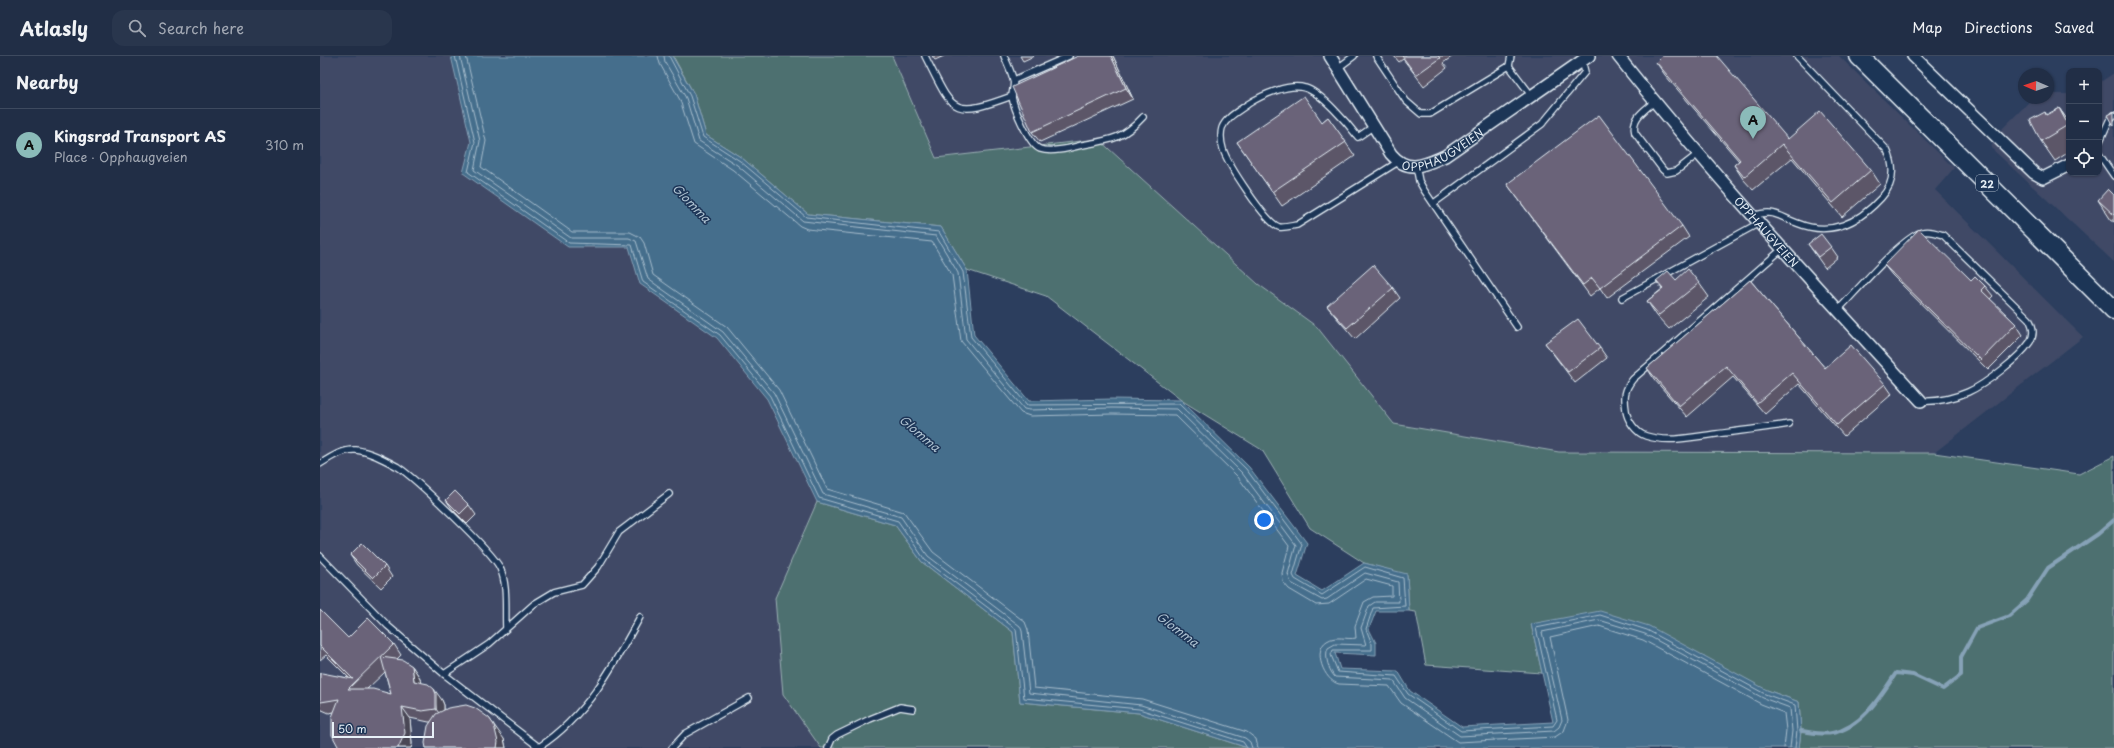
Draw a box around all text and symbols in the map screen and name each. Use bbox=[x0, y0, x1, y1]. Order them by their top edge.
search box bbox=[112, 10, 392, 46]
text: Atlasly bbox=[20, 14, 88, 42]
text: Search here bbox=[158, 16, 244, 39]
icon: search bbox=[126, 17, 148, 39]
text: Map bbox=[1912, 17, 1942, 38]
text: Directions bbox=[1964, 17, 2032, 38]
text: Saved bbox=[2054, 17, 2094, 38]
north arrow bbox=[2018, 68, 2054, 104]
map controls bbox=[2066, 68, 2102, 176]
button: + bbox=[2066, 68, 2102, 104]
text: Nearby bbox=[16, 69, 78, 95]
button: − bbox=[2066, 104, 2102, 140]
pin: A bbox=[1740, 106, 1766, 139]
street label: OPPHAUGVEIEN bbox=[1400, 123, 1487, 175]
text: Kingsrød Transport AS bbox=[54, 124, 226, 147]
text: A bbox=[24, 135, 34, 154]
text: 310 m bbox=[265, 135, 304, 154]
button: locate bbox=[2066, 140, 2102, 176]
text: Place · Opphaugveien bbox=[54, 147, 188, 166]
road number: 22 bbox=[1976, 175, 1998, 191]
water label: Glomma bbox=[669, 179, 716, 227]
street label: OPPHAUGVEIEN bbox=[1731, 192, 1803, 270]
water label: Glomma bbox=[896, 410, 945, 456]
your location bbox=[1254, 510, 1274, 530]
water label: Glomma bbox=[1153, 607, 1203, 651]
scale bar bbox=[332, 720, 434, 739]
text: 50 m bbox=[338, 720, 367, 737]

